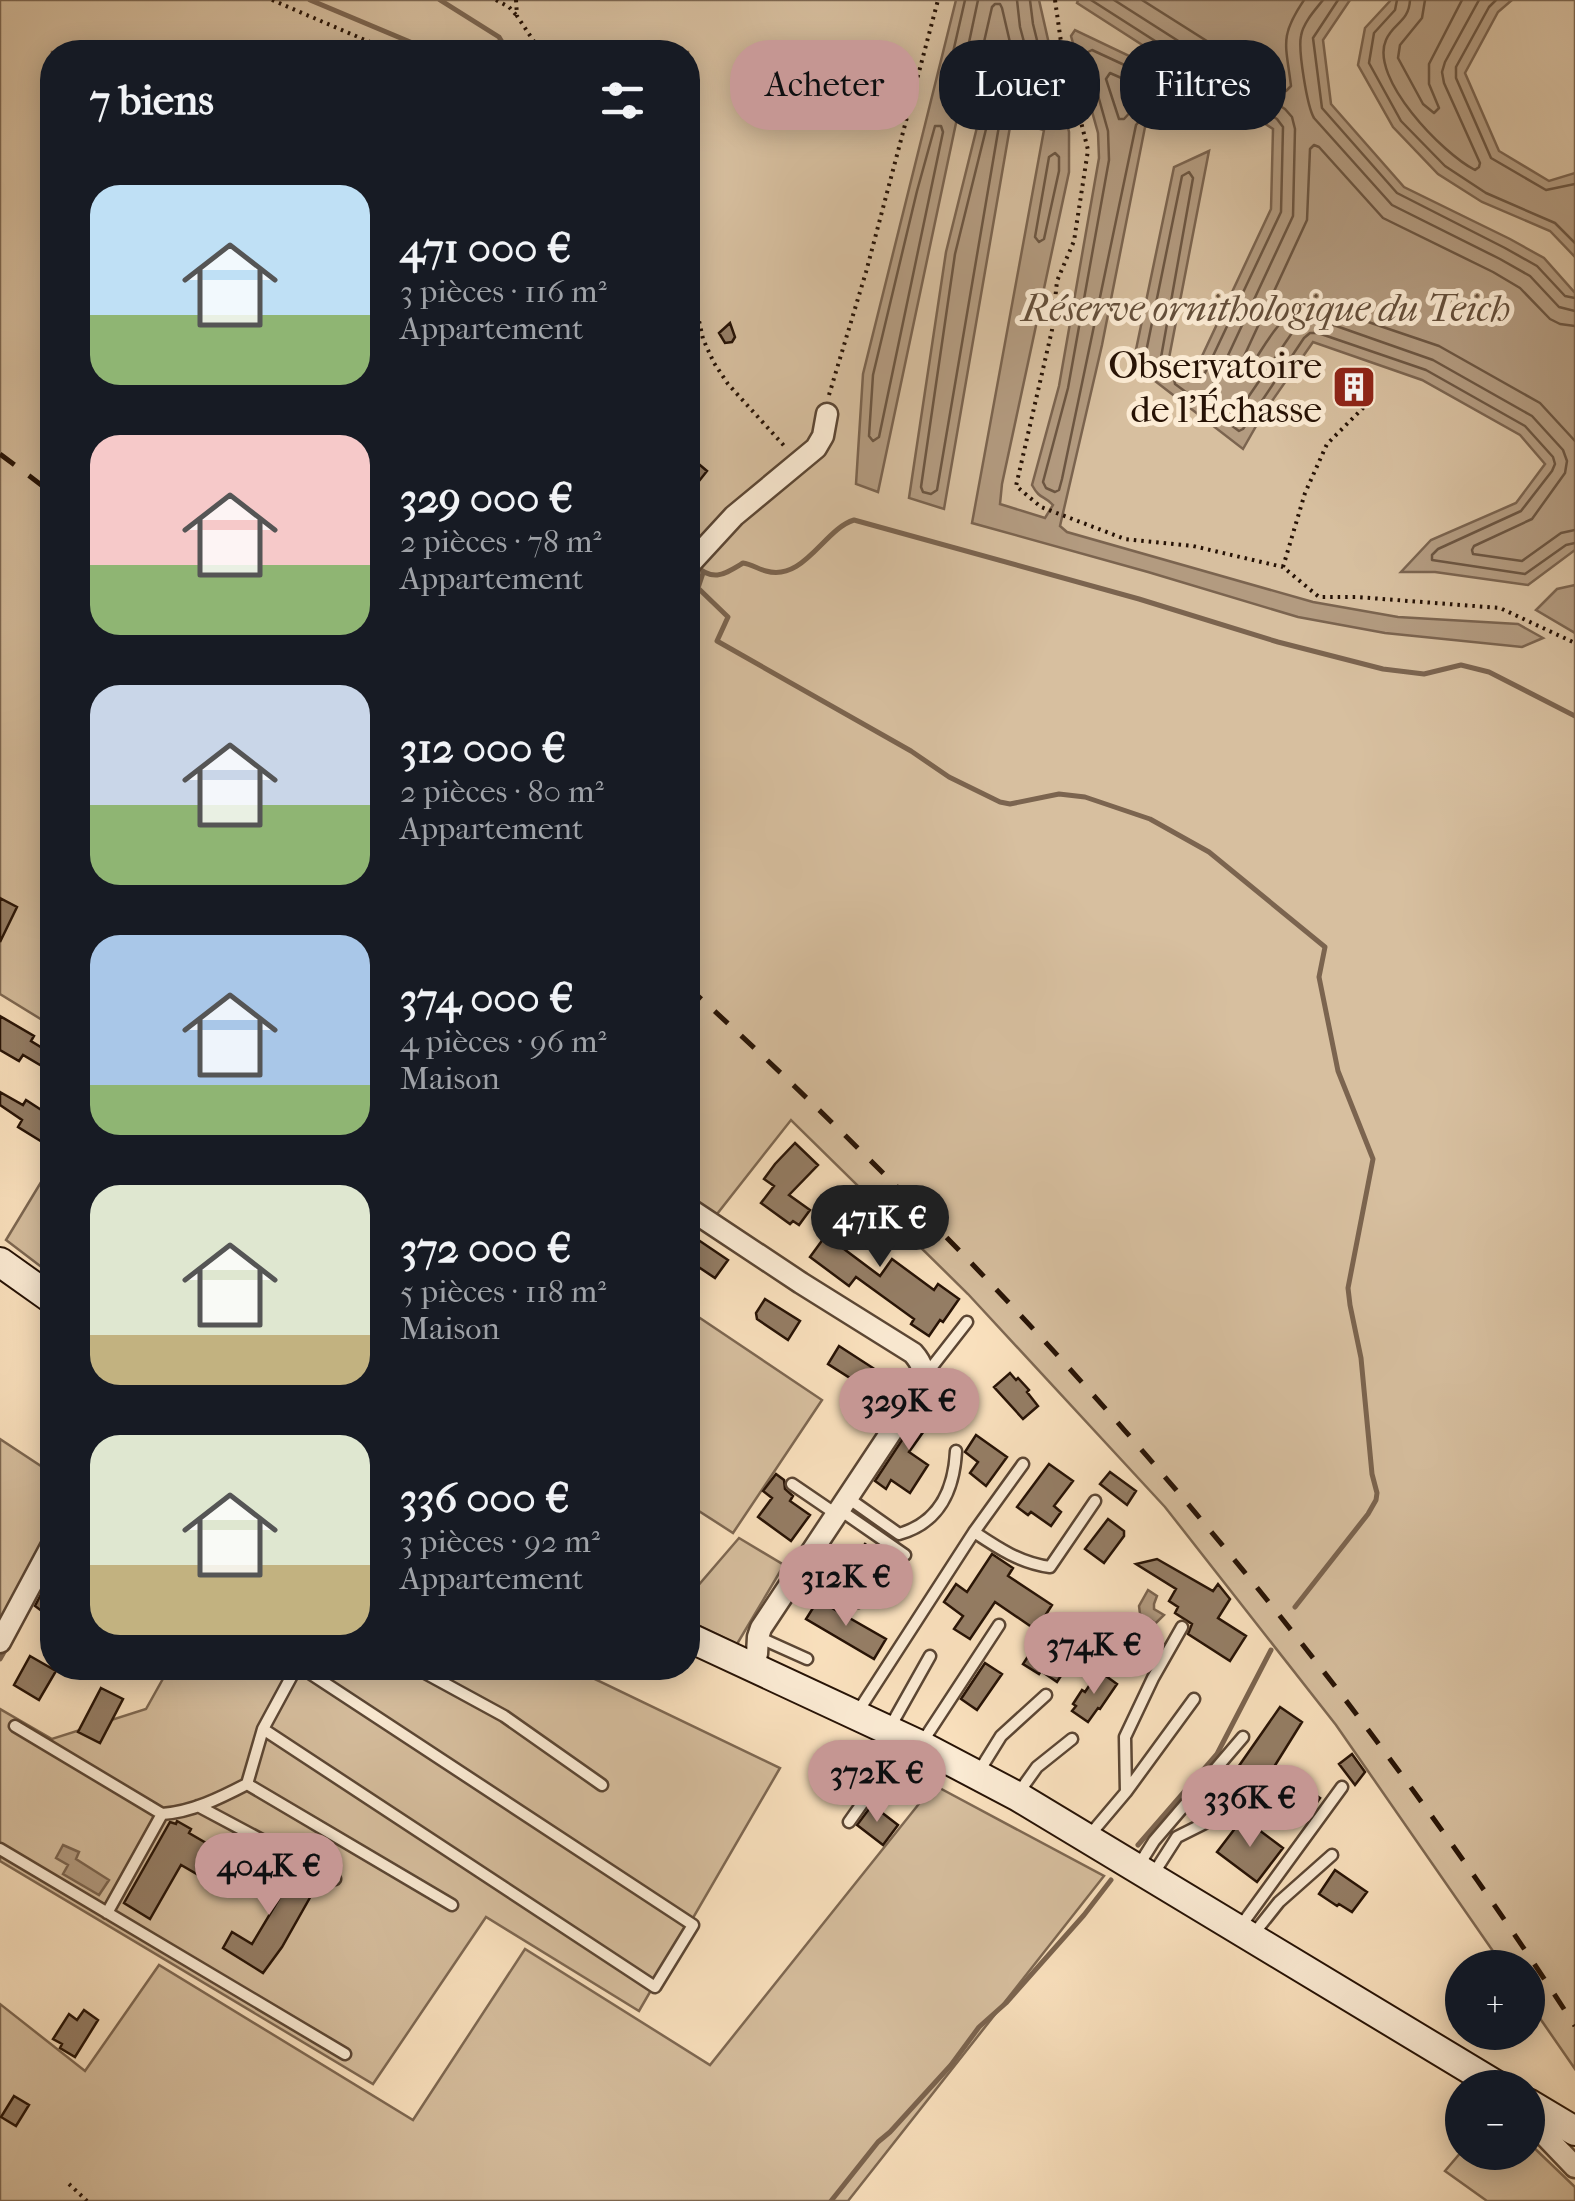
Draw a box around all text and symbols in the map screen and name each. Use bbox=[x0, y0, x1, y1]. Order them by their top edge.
chip: Acheter bbox=[730, 40, 919, 130]
chip: Louer bbox=[939, 40, 1100, 130]
chip: Filtres bbox=[1120, 40, 1286, 130]
icon: filters bbox=[595, 73, 650, 128]
text: 7 biens bbox=[90, 76, 214, 125]
text: 471 000 € bbox=[400, 224, 571, 273]
icon: home bbox=[170, 225, 290, 345]
text: 3 pièces · 116 m² bbox=[400, 273, 607, 310]
park label: Réserve ornithologique du Teich bbox=[1019, 286, 1510, 331]
text: Appartement bbox=[400, 310, 583, 347]
place label: Observatoire de l'Échasse bbox=[1108, 343, 1322, 432]
building icon: Observatoire de l'Échasse bbox=[1331, 364, 1377, 410]
text: 329 000 € bbox=[400, 474, 573, 523]
icon: home bbox=[170, 475, 290, 595]
text: 2 pièces · 78 m² bbox=[400, 523, 602, 560]
text: Appartement bbox=[400, 560, 583, 597]
text: 312 000 € bbox=[400, 724, 566, 773]
icon: home bbox=[170, 725, 290, 845]
text: 2 pièces · 80 m² bbox=[400, 773, 604, 810]
text: Appartement bbox=[400, 810, 583, 847]
text: 374 000 € bbox=[400, 974, 574, 1023]
icon: home bbox=[170, 975, 290, 1095]
text: 4 pièces · 96 m² bbox=[400, 1023, 607, 1060]
text: Maison bbox=[400, 1060, 500, 1097]
pin: 471K € bbox=[799, 1185, 961, 1270]
text: 471K € bbox=[833, 1199, 927, 1236]
text: 372 000 € bbox=[400, 1224, 571, 1273]
icon: home bbox=[170, 1225, 290, 1345]
text: 5 pièces · 118 m² bbox=[400, 1273, 606, 1310]
text: Maison bbox=[400, 1310, 500, 1347]
pin: 329K € bbox=[828, 1368, 990, 1453]
text: 329K € bbox=[861, 1382, 957, 1419]
text: 336 000 € bbox=[400, 1474, 570, 1523]
icon: home bbox=[170, 1475, 290, 1595]
text: 3 pièces · 92 m² bbox=[400, 1523, 600, 1560]
pin: 312K € bbox=[765, 1544, 927, 1629]
text: 312K € bbox=[801, 1558, 891, 1595]
text: Appartement bbox=[400, 1560, 583, 1597]
pin: 374K € bbox=[1013, 1612, 1175, 1697]
text: 374K € bbox=[1046, 1626, 1142, 1663]
pin: 372K € bbox=[796, 1740, 958, 1825]
text: 372K € bbox=[830, 1754, 924, 1791]
pin: 336K € bbox=[1169, 1765, 1331, 1850]
text: 336K € bbox=[1204, 1779, 1296, 1816]
pin: 404K € bbox=[188, 1833, 350, 1918]
text: 404K € bbox=[217, 1847, 321, 1884]
map controls bbox=[1445, 1950, 1545, 2170]
button: + bbox=[1445, 1950, 1545, 2050]
button: − bbox=[1445, 2070, 1545, 2170]

